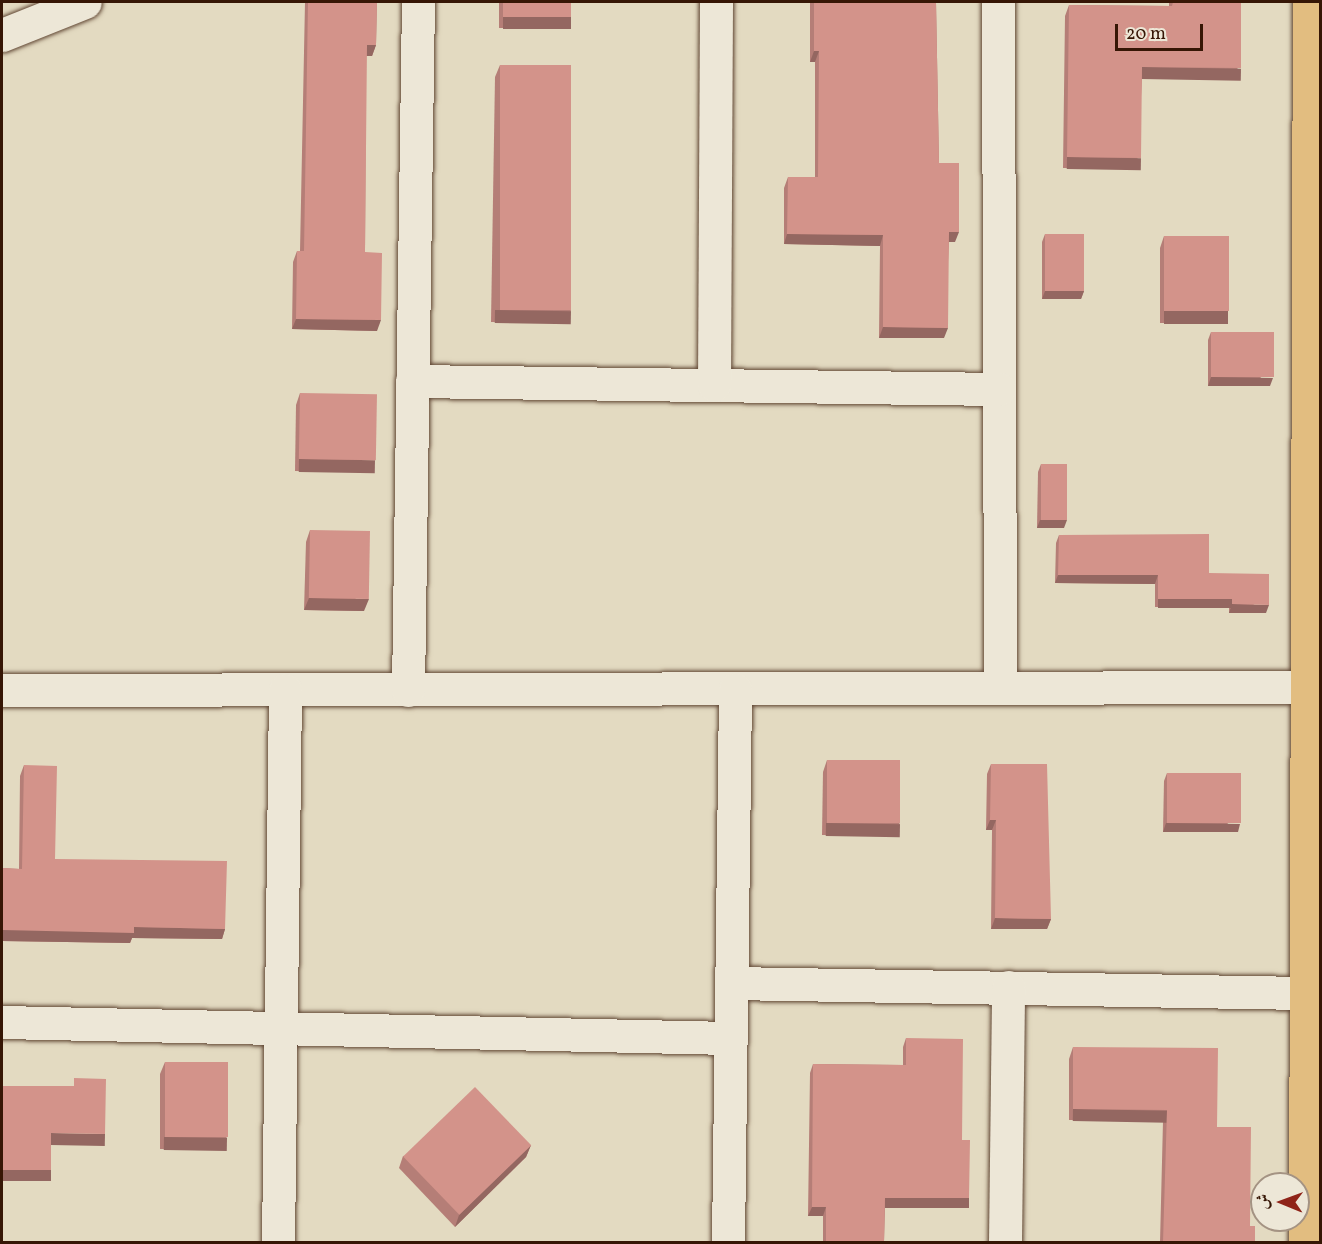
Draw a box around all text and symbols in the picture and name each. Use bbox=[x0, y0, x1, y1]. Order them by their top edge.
scale bar bbox=[1118, 12, 1206, 50]
text: 20 m bbox=[1126, 22, 1166, 47]
north arrow bbox=[1250, 1172, 1310, 1232]
text: ش bbox=[1253, 1194, 1275, 1210]

